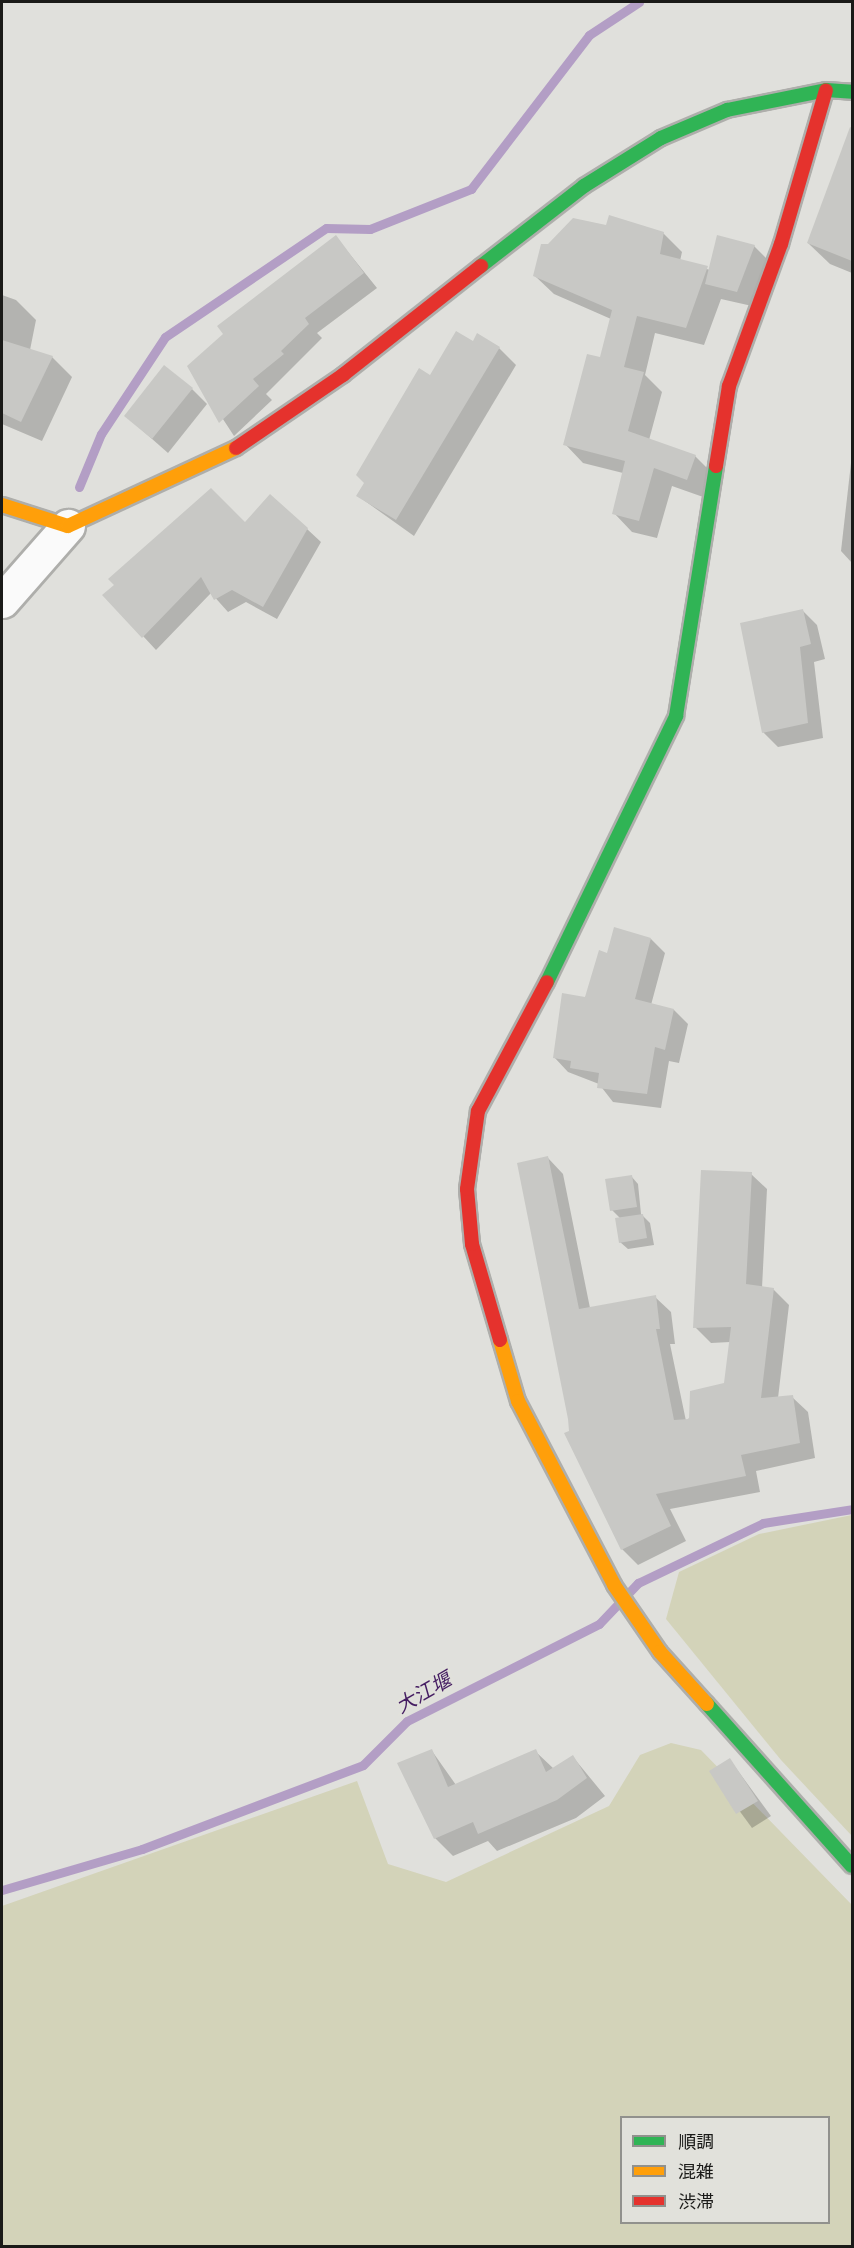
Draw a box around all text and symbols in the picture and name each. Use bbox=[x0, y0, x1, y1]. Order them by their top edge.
water label: 大江堰 bbox=[392, 1669, 456, 1719]
legend bbox=[620, 2116, 830, 2224]
text: 順調 bbox=[678, 2130, 714, 2155]
text: 混雑 bbox=[678, 2160, 714, 2185]
text: 渋滞 bbox=[678, 2190, 714, 2215]

